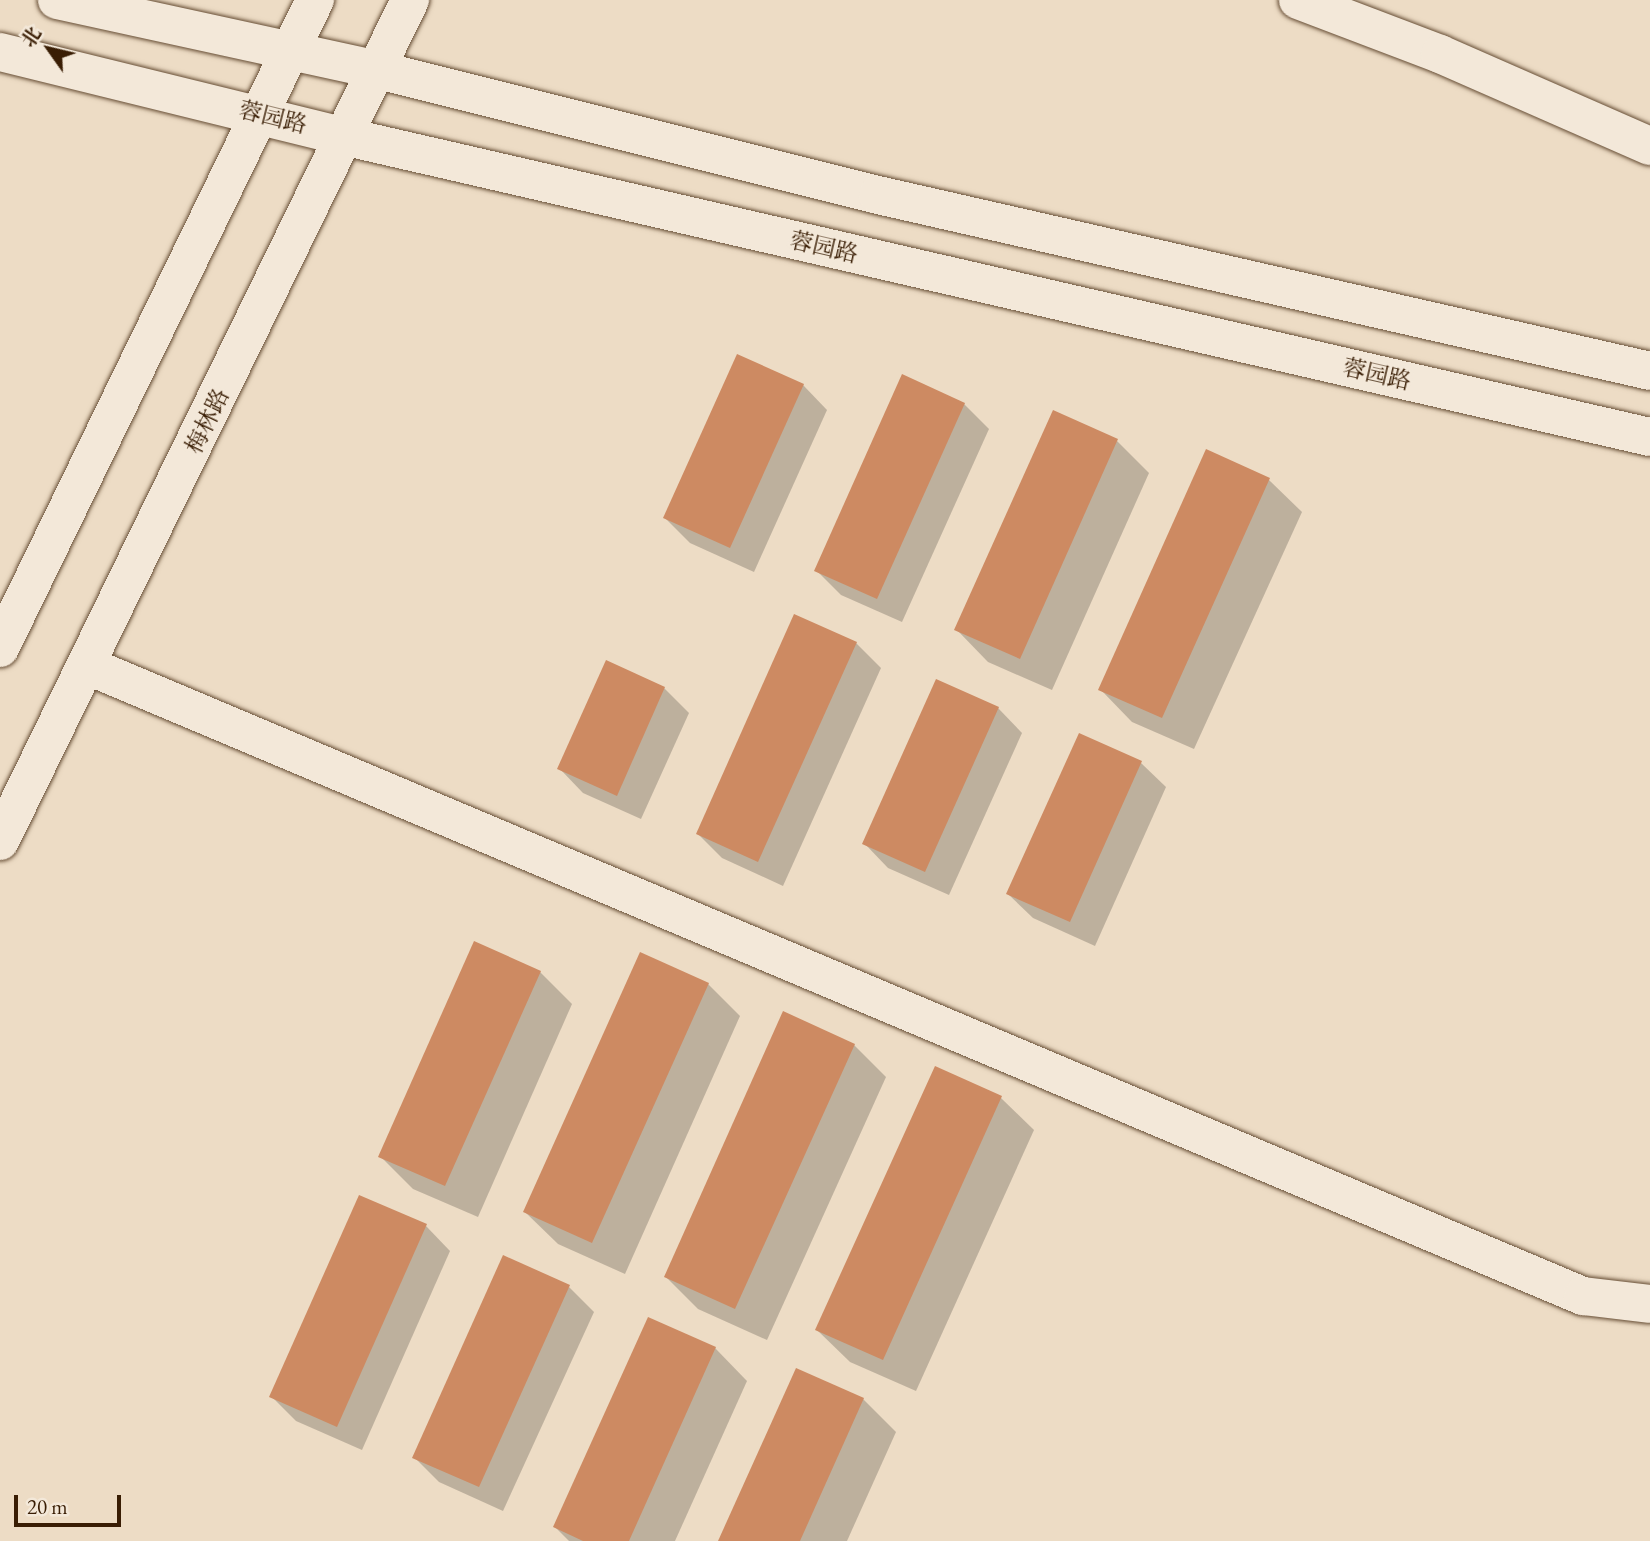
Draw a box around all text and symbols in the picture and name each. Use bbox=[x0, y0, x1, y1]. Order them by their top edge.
north arrow bbox=[14, 14, 84, 84]
text: 北 bbox=[15, 22, 47, 52]
street label: 蓉园路 bbox=[236, 95, 310, 139]
street label: 蓉园路 bbox=[787, 226, 861, 268]
street label: 蓉园路 bbox=[1340, 353, 1414, 395]
street label: 梅林路 bbox=[179, 384, 235, 458]
scale bar bbox=[18, 1482, 124, 1526]
text: 20 m bbox=[27, 1493, 68, 1520]

